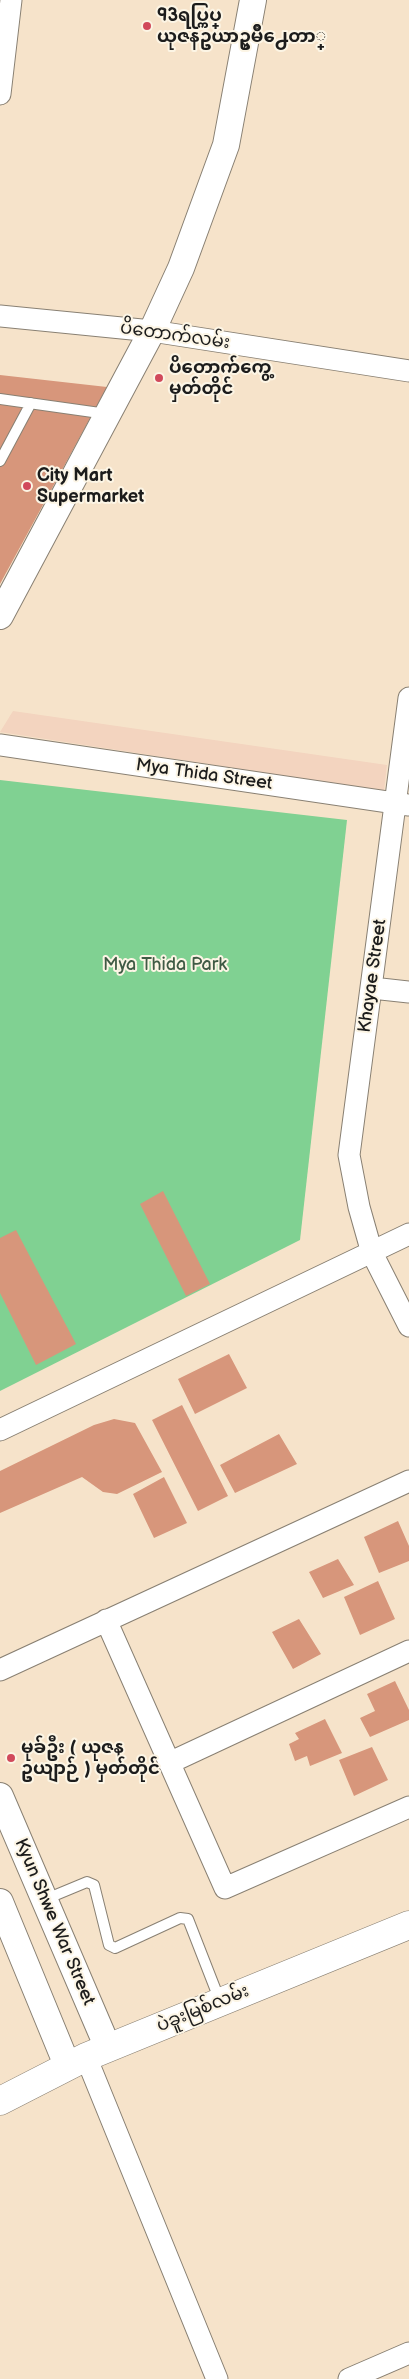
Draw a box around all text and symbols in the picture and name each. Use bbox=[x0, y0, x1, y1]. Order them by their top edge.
place label: 93ရပ္ကြပ္ ယုဇနဥယာဥ္ၿမိဳ႕ေတာ္ bbox=[157, 5, 326, 48]
marker: 93ရပ္ကြပ္ ယုဇနဥယာဥ္ၿမိဳ႕ေတာ္ bbox=[141, 20, 153, 32]
street label: ပိတောက်လမ်း bbox=[119, 318, 231, 354]
place label: ပိတောက်ကွေ့ မှတ်တိုင် bbox=[169, 357, 272, 399]
marker: ပိတောက်ကွေ့ မှတ်တိုင် bbox=[153, 372, 165, 384]
place label: City Mart Supermarket bbox=[37, 465, 144, 508]
marker: City Mart Supermarket bbox=[21, 480, 33, 492]
street label: Mya Thida Street bbox=[134, 755, 274, 795]
street label: Khayae Street bbox=[354, 918, 392, 1034]
park label: Mya Thida Park bbox=[103, 954, 227, 976]
place label: မုခ်ဦး ( ယုဇန ဥယျာဉ် ) မှတ်တိုင် bbox=[21, 1737, 160, 1780]
marker: မုခ်ဦး ( ယုဇန ဥယျာဉ် ) မှတ်တိုင် bbox=[5, 1752, 17, 1764]
street label: Kyun Shwe War Street bbox=[9, 1835, 99, 2009]
street label: ပဲခူးမြစ်လမ်း bbox=[154, 1981, 252, 2037]

